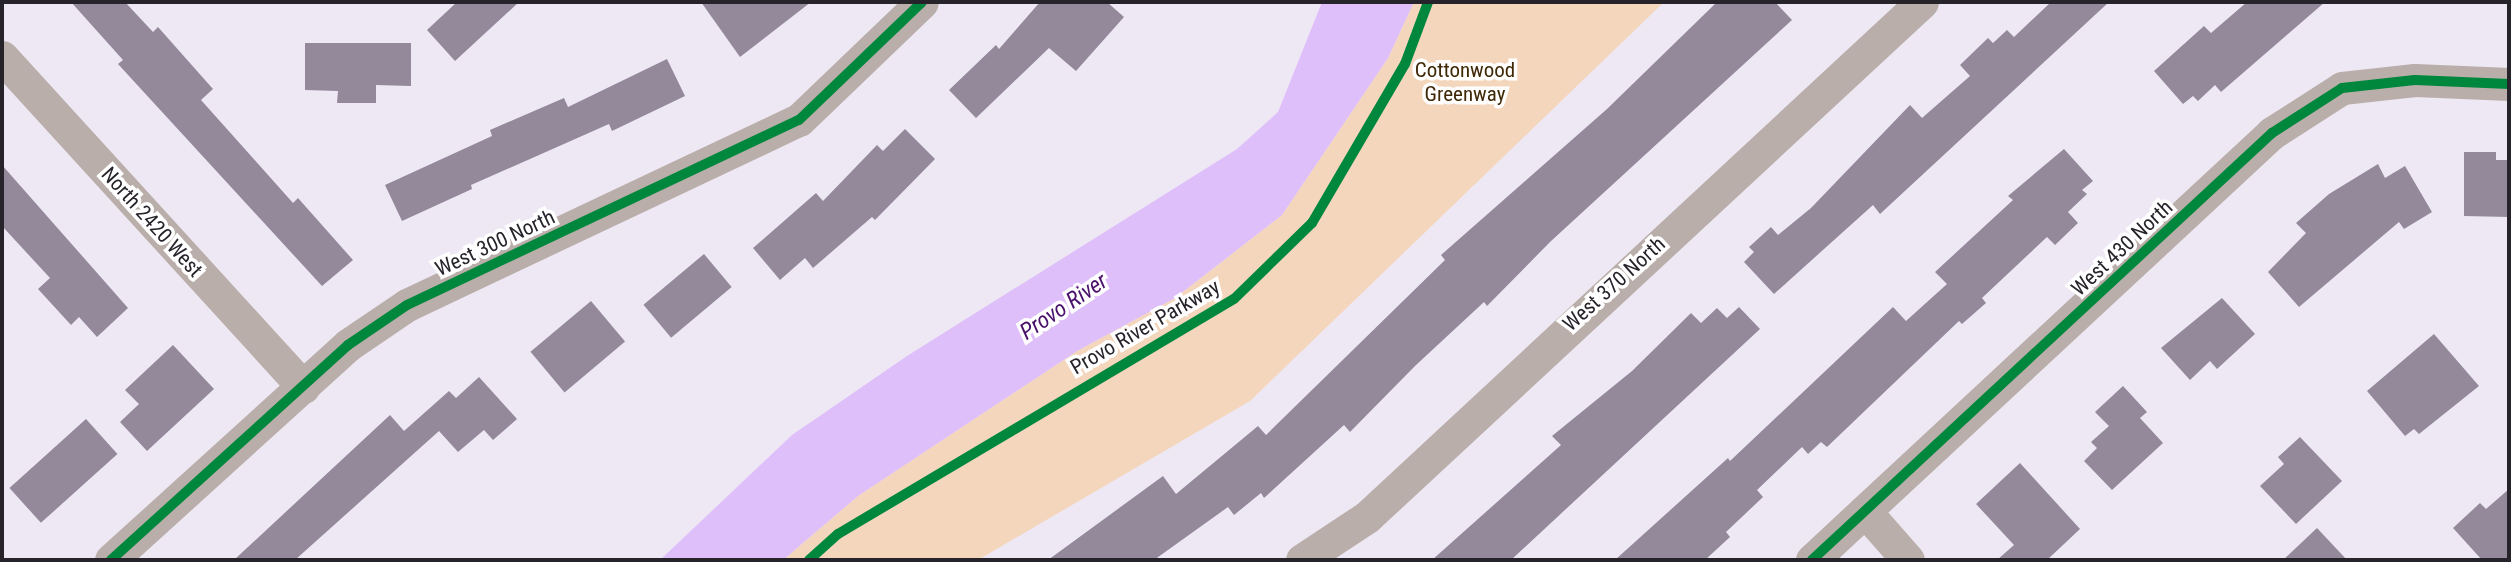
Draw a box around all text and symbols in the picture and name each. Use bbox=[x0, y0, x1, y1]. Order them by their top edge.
park label: Cottonwood Greenway bbox=[1415, 57, 1515, 107]
street label: North 2420 West bbox=[96, 162, 208, 282]
street label: West 430 North bbox=[2066, 195, 2178, 301]
street label: West 300 North bbox=[431, 204, 559, 282]
street label: West 370 North bbox=[1558, 232, 1670, 336]
water label: Provo River bbox=[1015, 268, 1113, 346]
street label: Provo River Parkway bbox=[1066, 274, 1224, 380]

